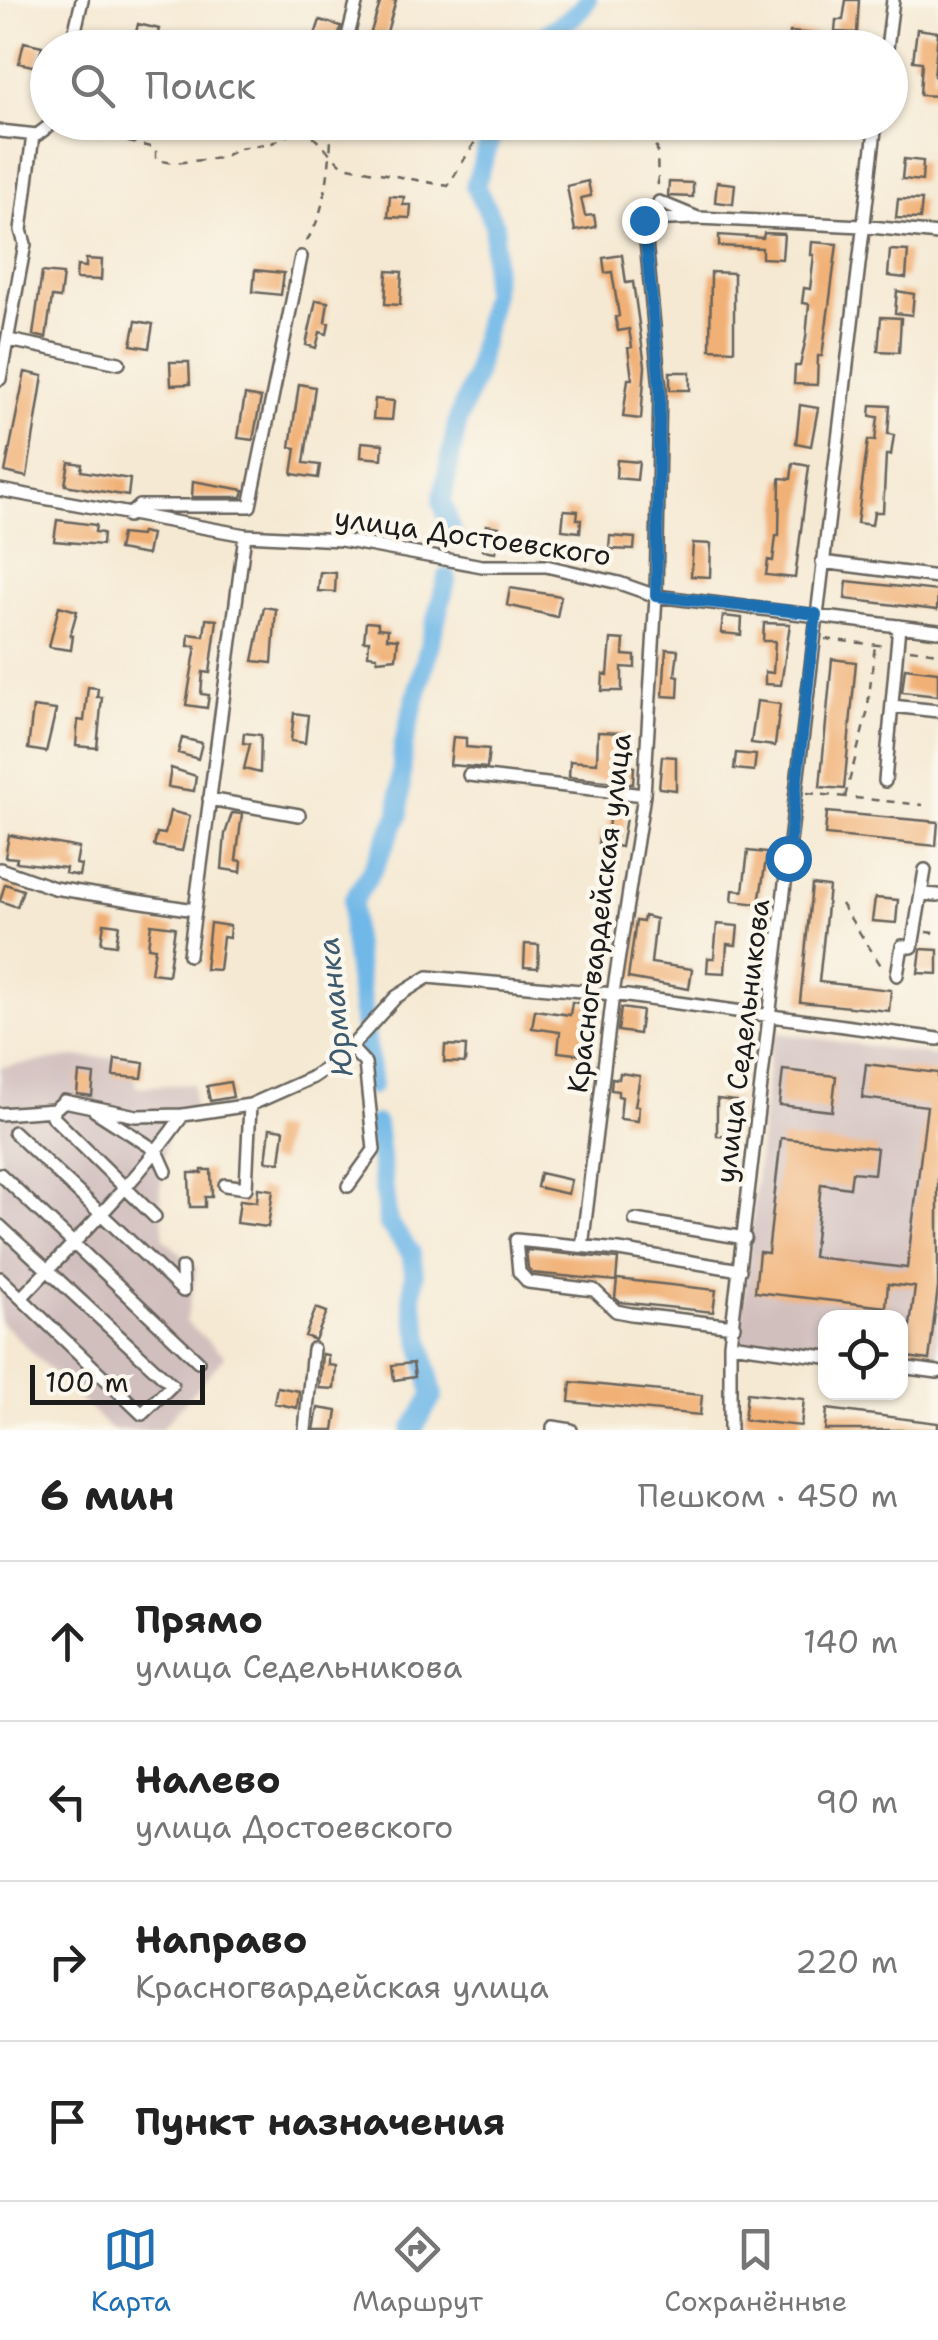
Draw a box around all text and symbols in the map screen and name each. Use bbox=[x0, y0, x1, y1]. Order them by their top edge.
search box bbox=[30, 30, 908, 140]
icon: search bbox=[65, 58, 120, 113]
text: Поиск bbox=[145, 60, 256, 111]
route end bbox=[622, 198, 668, 244]
street label: улица Достоевского bbox=[332, 498, 614, 574]
street label: Красногвардейская улица bbox=[558, 731, 640, 1095]
route start bbox=[766, 836, 812, 882]
street label: улица Седельникова bbox=[706, 897, 778, 1185]
water label: Юрманка bbox=[307, 935, 363, 1079]
map controls bbox=[818, 1310, 908, 1400]
button: locate bbox=[818, 1310, 908, 1400]
scale bar bbox=[30, 1360, 205, 1404]
text: 100 m bbox=[45, 1363, 129, 1401]
text: 6 мин bbox=[40, 1467, 175, 1523]
text: Пешком · 450 m bbox=[638, 1474, 898, 1517]
text: Прямо bbox=[135, 1594, 263, 1645]
icon: ahead bbox=[40, 1614, 95, 1669]
text: 140 m bbox=[803, 1620, 898, 1663]
text: улица Седельникова bbox=[135, 1645, 462, 1688]
text: Налево bbox=[135, 1754, 281, 1805]
icon: left bbox=[40, 1774, 95, 1829]
text: 90 m bbox=[815, 1780, 898, 1823]
text: улица Достоевского bbox=[135, 1805, 454, 1848]
text: Направо bbox=[135, 1914, 308, 1965]
icon: right bbox=[40, 1934, 95, 1989]
text: 220 m bbox=[795, 1940, 898, 1983]
text: Красногвардейская улица bbox=[135, 1965, 549, 2008]
icon: arrive bbox=[40, 2094, 95, 2149]
text: Пункт назначения bbox=[135, 2096, 505, 2147]
tab: Карта bbox=[91, 2222, 171, 2320]
tab: Маршрут bbox=[352, 2222, 483, 2320]
tab: Сохранённые bbox=[664, 2222, 847, 2320]

